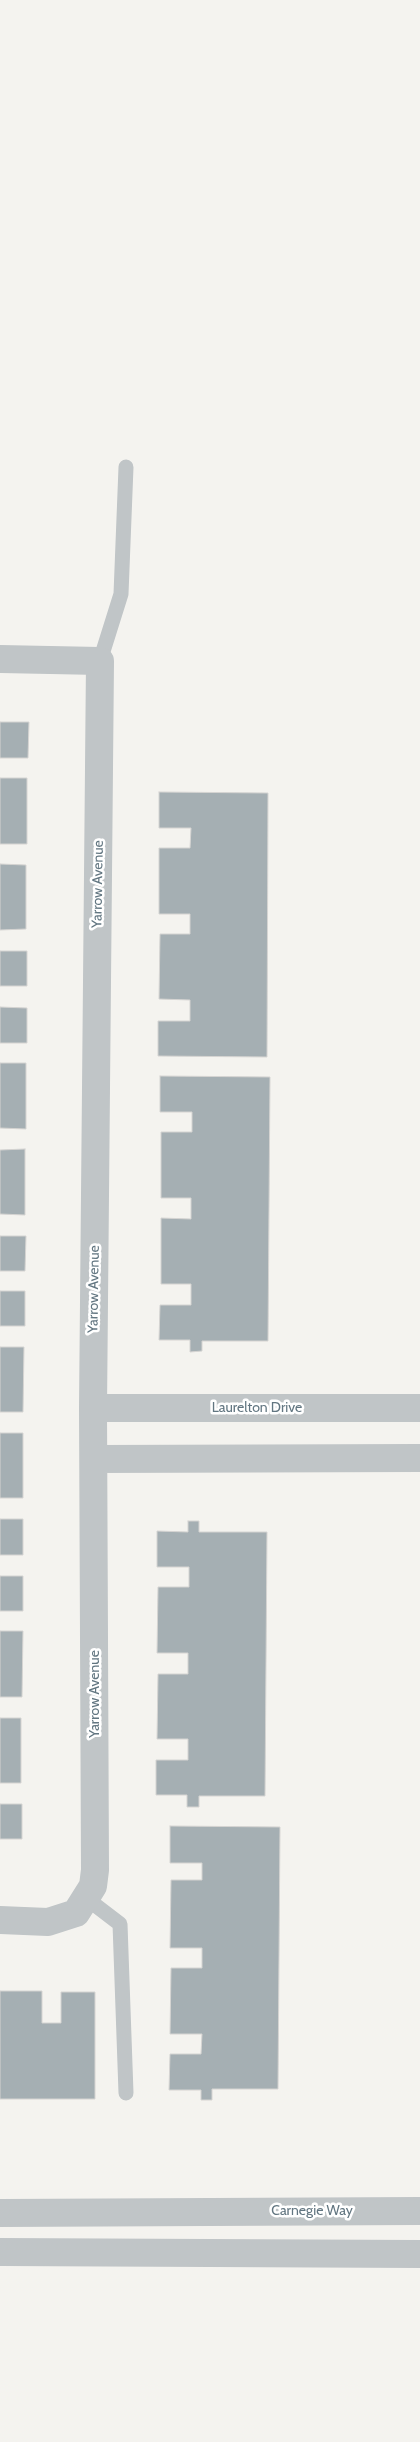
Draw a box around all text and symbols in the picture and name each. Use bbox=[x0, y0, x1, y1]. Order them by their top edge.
street label: Yarrow Avenue bbox=[89, 840, 107, 928]
street label: Yarrow Avenue bbox=[85, 1245, 103, 1333]
street label: Laurelton Drive bbox=[212, 1400, 302, 1416]
street label: Yarrow Avenue bbox=[87, 1650, 103, 1738]
street label: Carnegie Way bbox=[271, 2203, 353, 2219]

